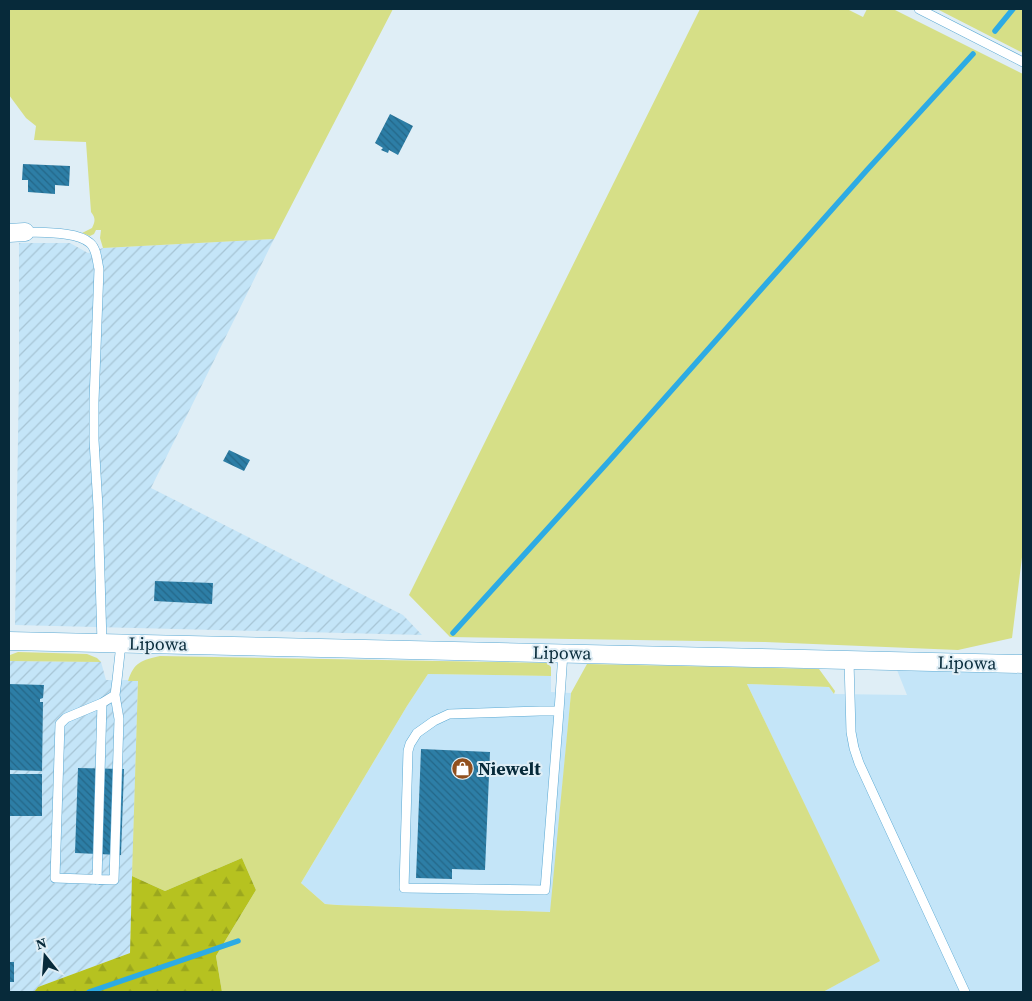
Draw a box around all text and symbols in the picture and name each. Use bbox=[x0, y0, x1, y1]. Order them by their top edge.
street label: Lipowa bbox=[128, 630, 189, 657]
street label: Lipowa bbox=[532, 639, 593, 666]
street label: Lipowa bbox=[937, 649, 998, 676]
place label: Niewelt bbox=[478, 756, 541, 781]
shop icon: Niewelt bbox=[450, 757, 474, 781]
north arrow bbox=[20, 931, 70, 981]
text: N bbox=[33, 933, 49, 955]

